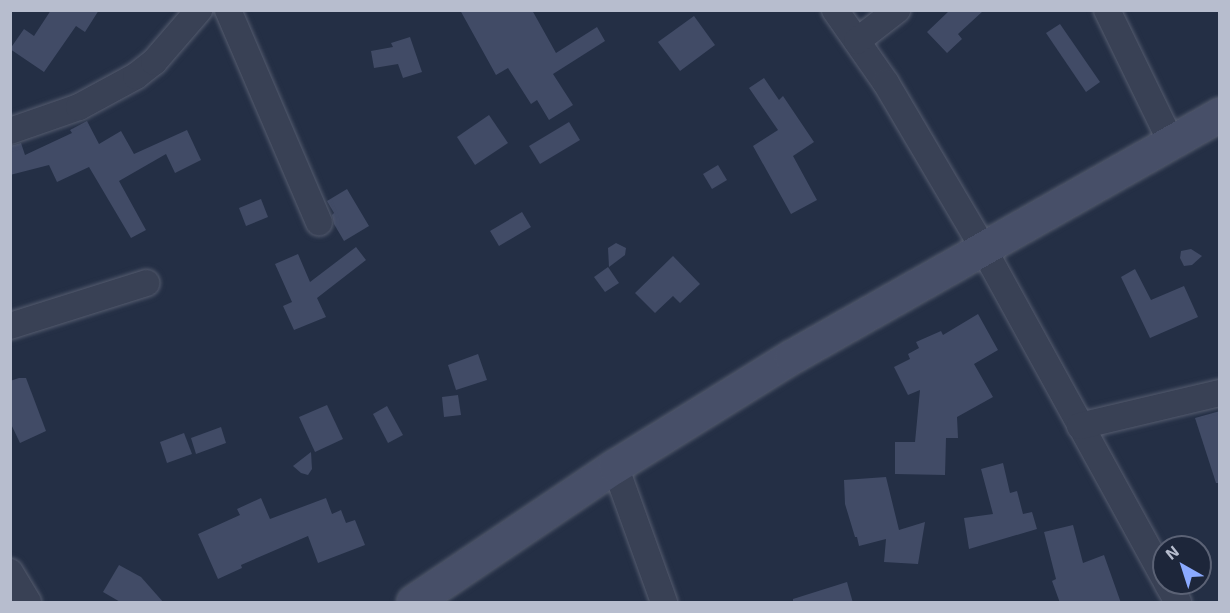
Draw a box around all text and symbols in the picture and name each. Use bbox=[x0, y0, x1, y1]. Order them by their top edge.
north arrow bbox=[1152, 535, 1212, 595]
text: N bbox=[1161, 541, 1182, 563]

